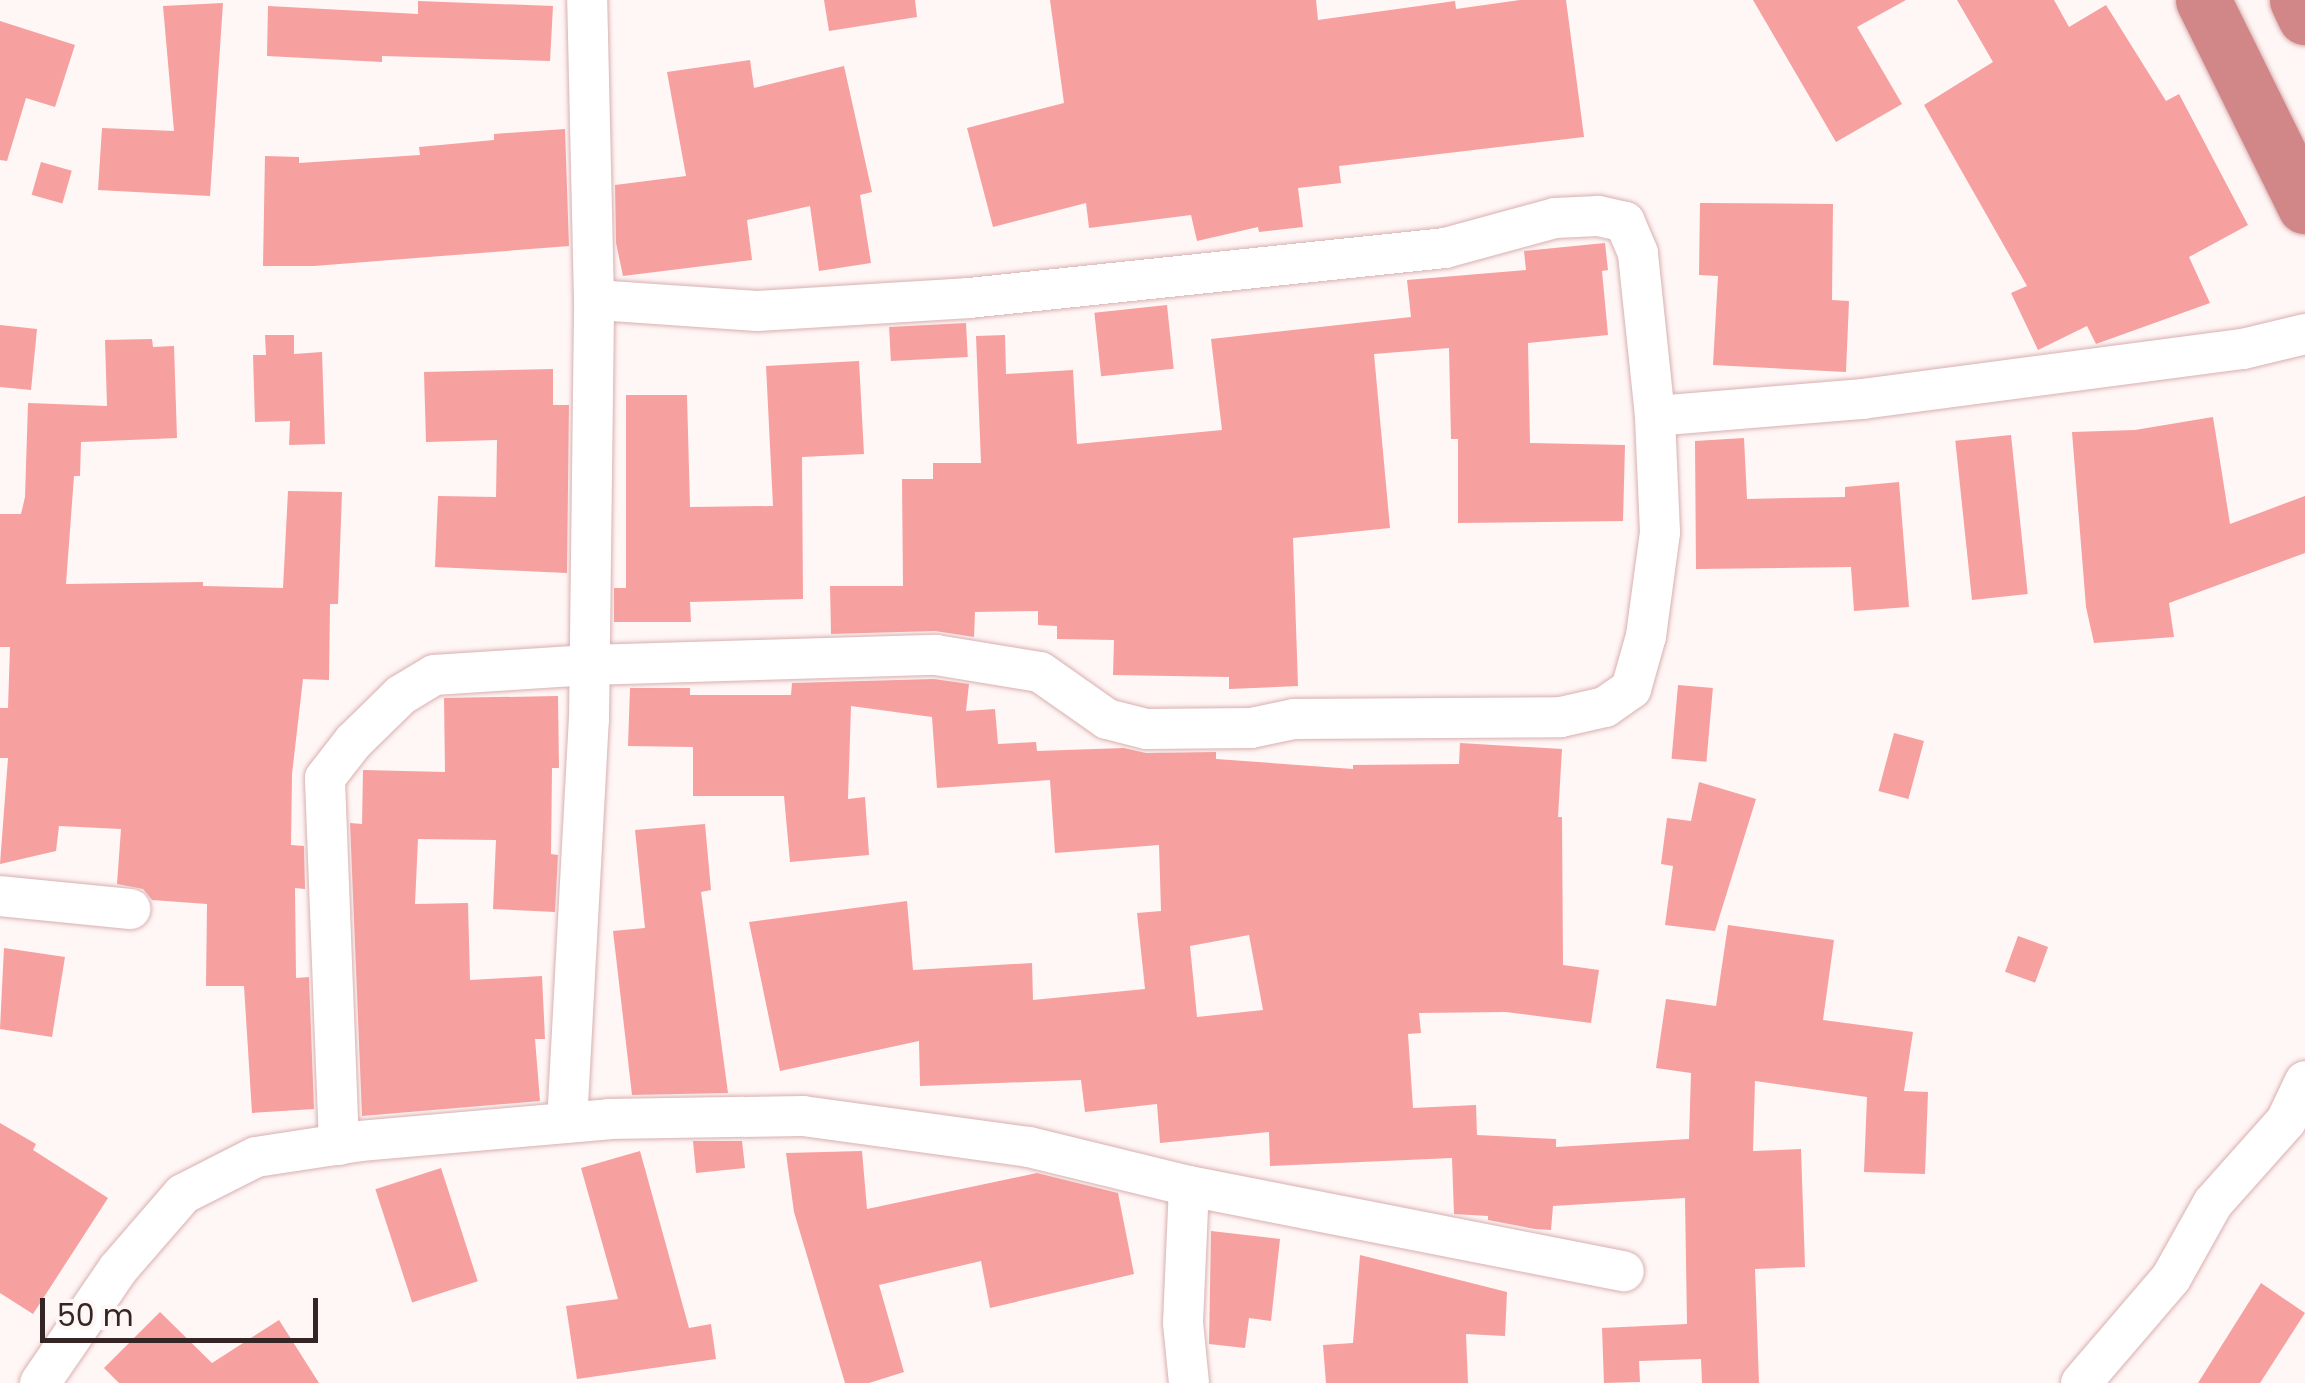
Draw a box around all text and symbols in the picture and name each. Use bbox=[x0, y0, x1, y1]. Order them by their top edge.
scale bar bbox=[45, 1278, 322, 1340]
text: 50 m bbox=[57, 1294, 134, 1337]

